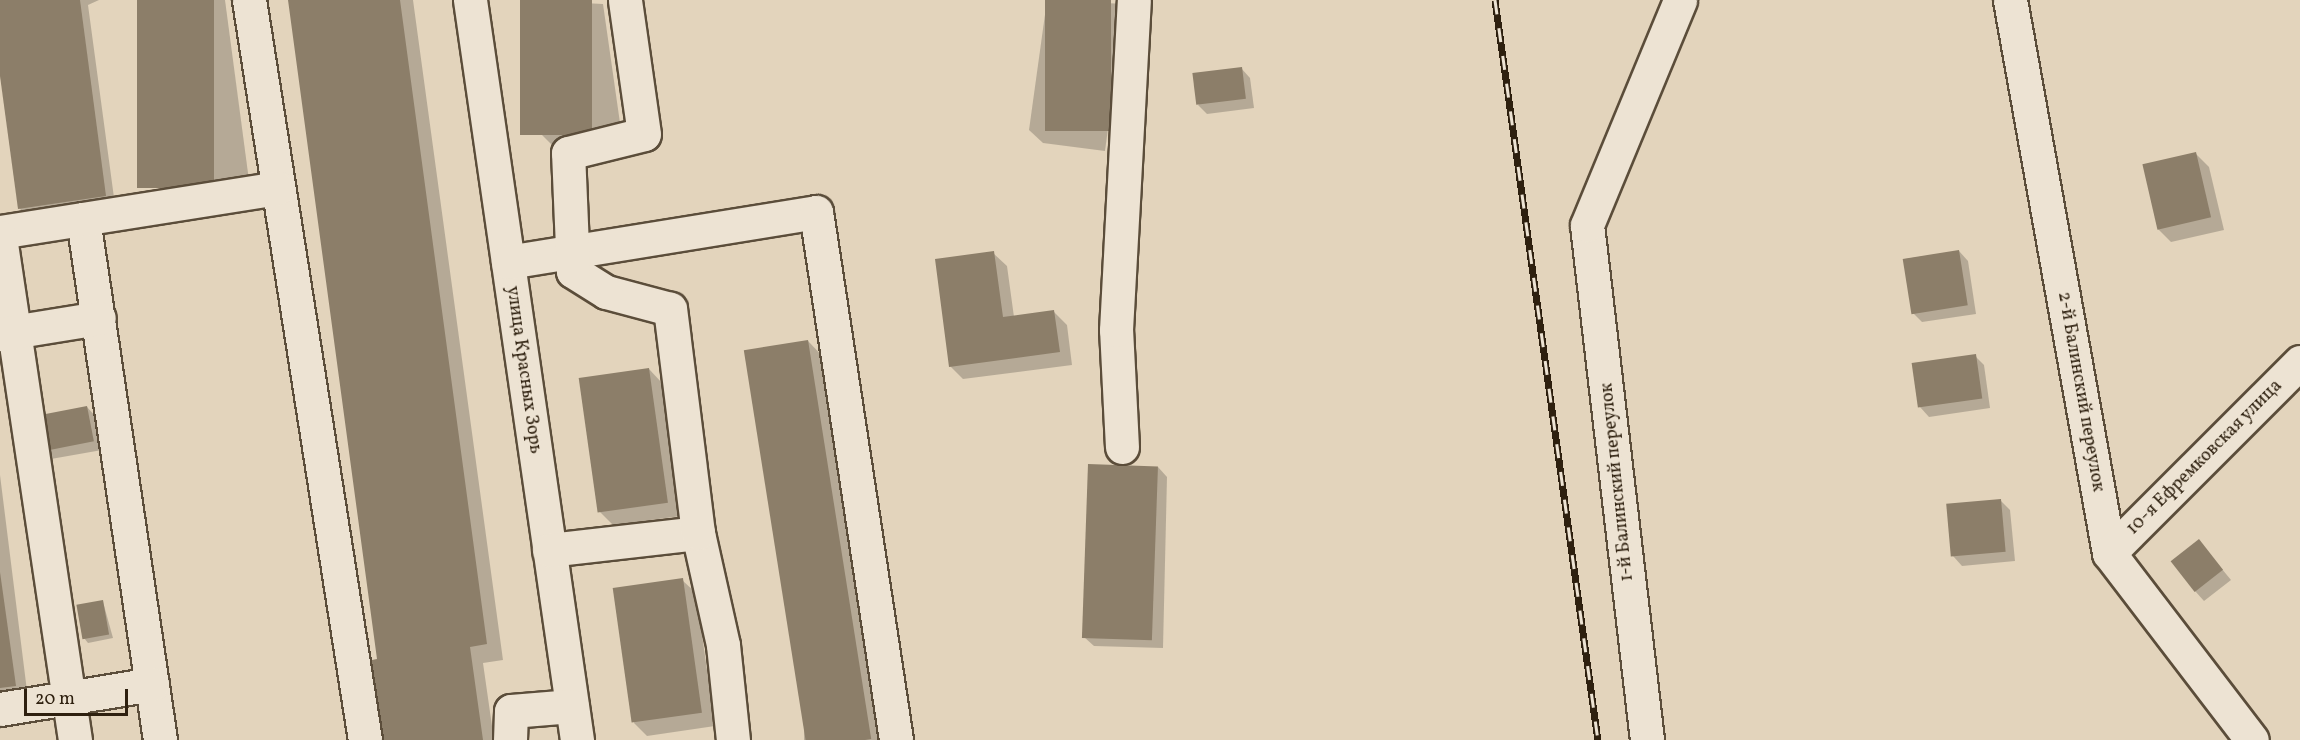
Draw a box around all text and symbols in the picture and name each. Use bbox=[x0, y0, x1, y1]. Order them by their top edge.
street label: улица Красных Зорь bbox=[501, 285, 545, 455]
street label: 2-й Балинский переулок bbox=[2052, 290, 2108, 494]
street label: 10-я Ефремковская улица bbox=[2123, 376, 2287, 540]
street label: 1-й Балинский переулок bbox=[1597, 382, 1639, 582]
scale bar bbox=[27, 677, 130, 715]
text: 20 m bbox=[35, 687, 75, 712]

